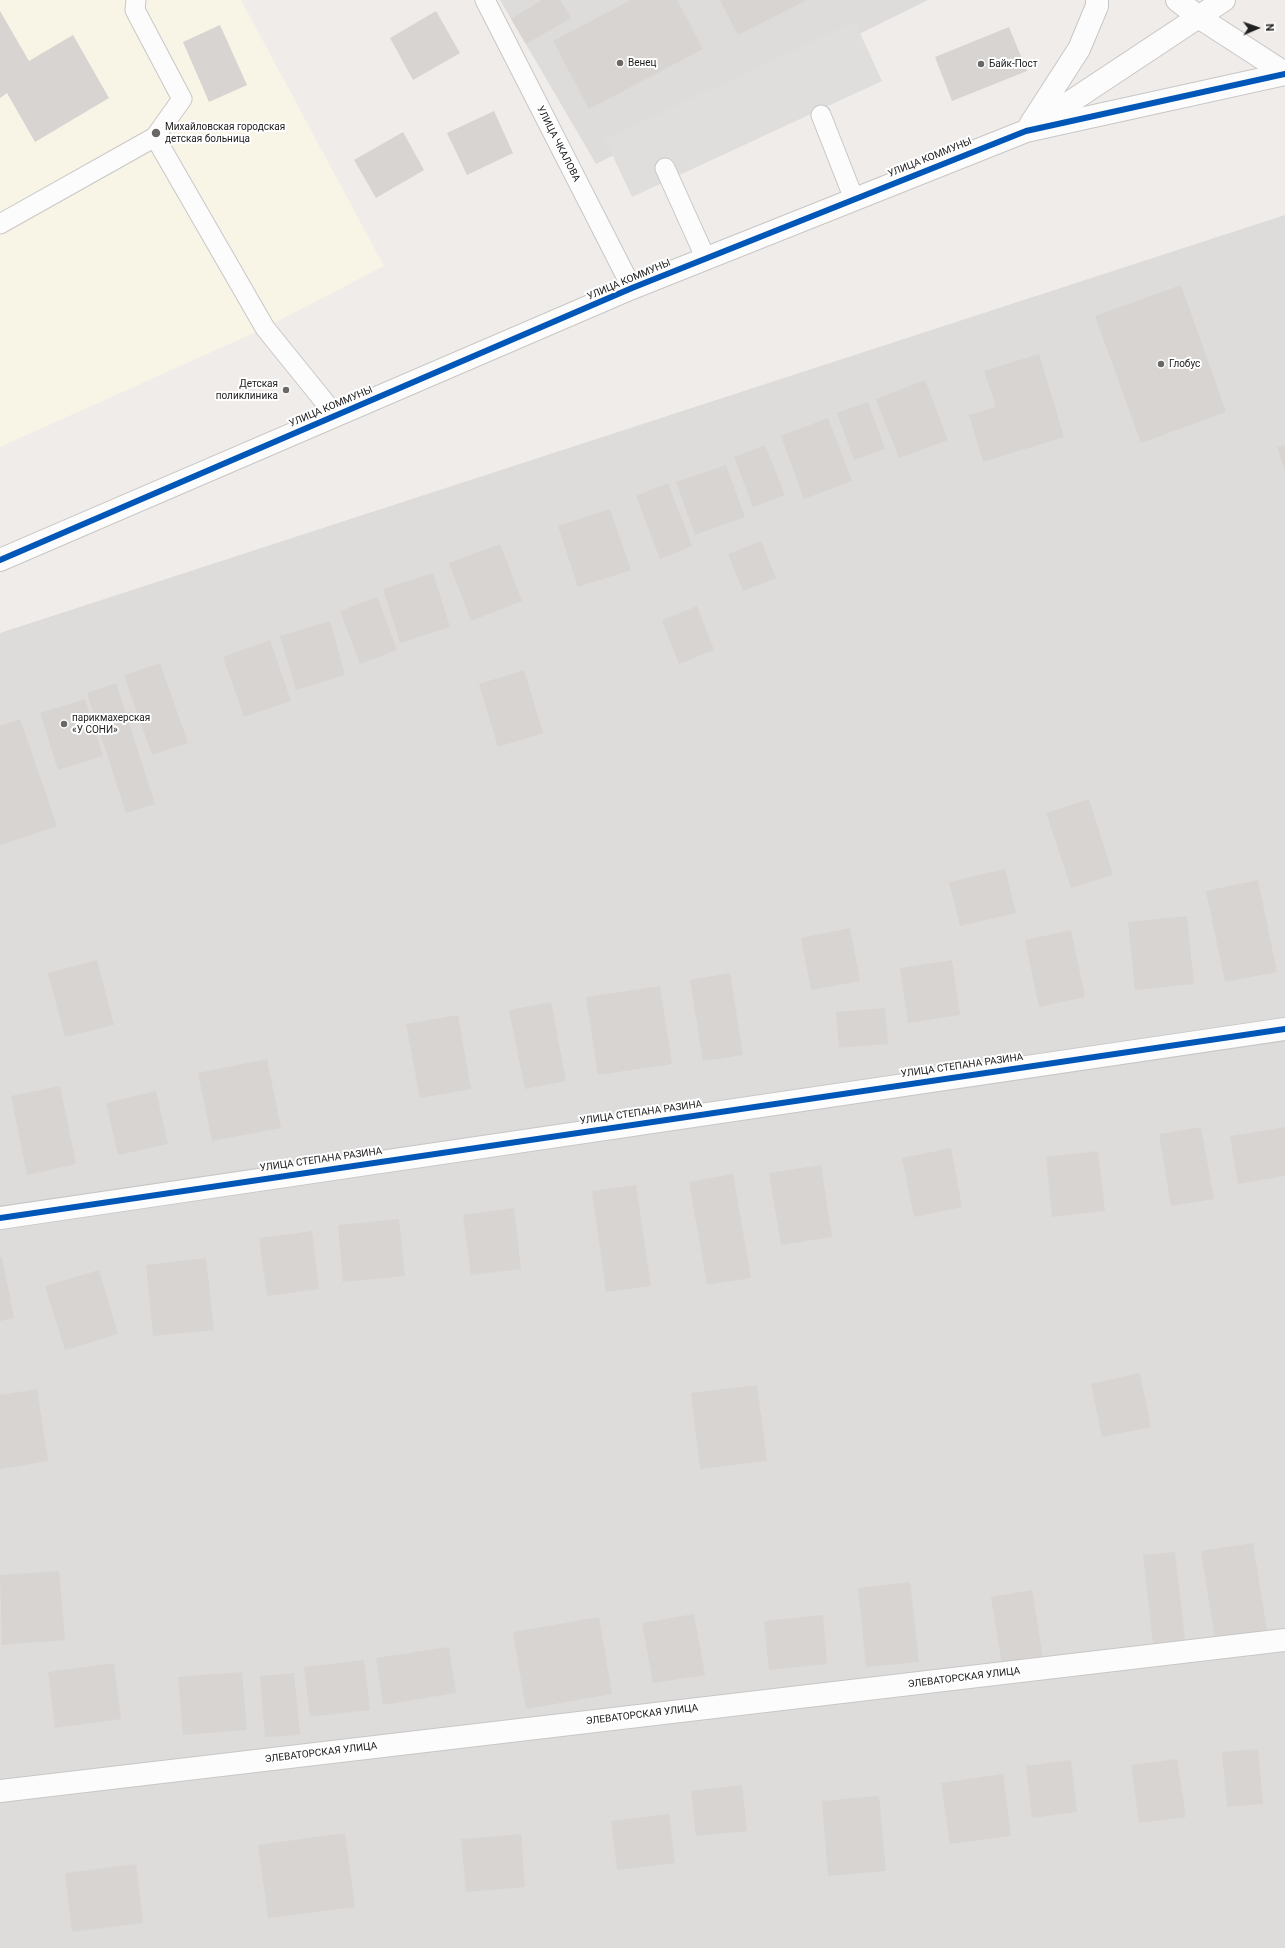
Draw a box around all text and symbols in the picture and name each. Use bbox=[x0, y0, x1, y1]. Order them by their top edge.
north arrow bbox=[1237, 8, 1277, 48]
text: N bbox=[1263, 23, 1276, 32]
place label: Венец bbox=[628, 57, 657, 69]
marker: Венец bbox=[615, 58, 625, 68]
place label: Байк-Пост bbox=[989, 58, 1038, 70]
marker: Байк-Пост bbox=[976, 59, 986, 69]
street label: УЛИЦА ЧКАЛОВА bbox=[534, 104, 582, 184]
place label: Михайловская городская детская больница bbox=[165, 121, 285, 144]
marker: Михайловская городская детская больница bbox=[150, 127, 162, 139]
street label: УЛИЦА КОММУНЫ bbox=[886, 136, 974, 180]
street label: УЛИЦА КОММУНЫ bbox=[586, 257, 672, 303]
place label: Глобус bbox=[1169, 358, 1200, 370]
marker: Глобус bbox=[1156, 359, 1166, 369]
place label: Детская поликлиника bbox=[216, 378, 278, 402]
street label: УЛИЦА КОММУНЫ bbox=[288, 384, 374, 430]
marker: Детская поликлиника bbox=[281, 385, 291, 395]
place label: парикмахерская «У СОНИ» bbox=[72, 712, 150, 736]
marker: парикмахерская «У СОНИ» bbox=[59, 719, 69, 729]
street label: УЛИЦА СТЕПАНА РАЗИНА bbox=[900, 1051, 1024, 1081]
street label: УЛИЦА СТЕПАНА РАЗИНА bbox=[579, 1098, 703, 1128]
street label: УЛИЦА СТЕПАНА РАЗИНА bbox=[259, 1145, 383, 1175]
street label: ЭЛЕВАТОРСКАЯ УЛИЦА bbox=[907, 1665, 1021, 1691]
street label: ЭЛЕВАТОРСКАЯ УЛИЦА bbox=[585, 1702, 699, 1728]
street label: ЭЛЕВАТОРСКАЯ УЛИЦА bbox=[264, 1740, 378, 1766]

